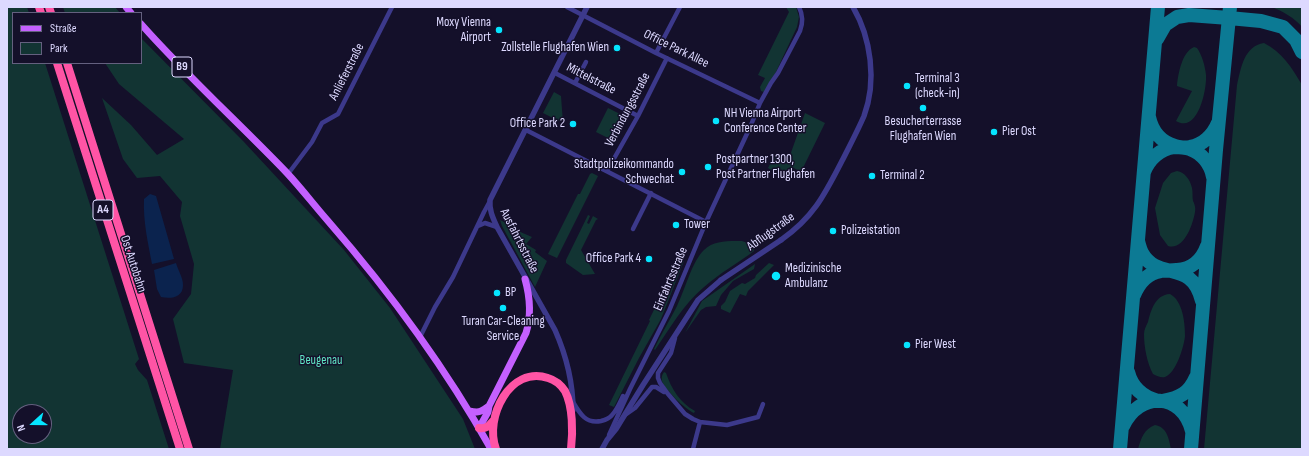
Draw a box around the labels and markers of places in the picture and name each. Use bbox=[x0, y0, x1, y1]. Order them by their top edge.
place label: Moxy Vienna Airport bbox=[436, 15, 491, 46]
marker: Moxy Vienna Airport bbox=[494, 25, 504, 35]
place label: Zollstelle Flughafen Wien bbox=[501, 40, 609, 56]
marker: Zollstelle Flughafen Wien bbox=[612, 43, 622, 53]
place label: Terminal 3 (check-in) bbox=[915, 71, 960, 102]
marker: Terminal 3 (check-in) bbox=[902, 81, 912, 91]
marker: Besucherterrasse Flughafen Wien bbox=[918, 103, 928, 113]
place label: NH Vienna Airport Conference Center bbox=[724, 106, 806, 137]
place label: Besucherterrasse Flughafen Wien bbox=[885, 114, 961, 145]
place label: Office Park 2 bbox=[510, 116, 565, 132]
marker: NH Vienna Airport Conference Center bbox=[711, 116, 721, 126]
marker: Office Park 2 bbox=[568, 119, 578, 129]
place label: Pier Ost bbox=[1002, 124, 1036, 140]
marker: Pier Ost bbox=[989, 127, 999, 137]
place label: Postpartner 1300, Post Partner Flughafen bbox=[716, 152, 815, 183]
place label: Stadtpolizeikommando Schwechat bbox=[574, 157, 674, 188]
marker: Postpartner 1300, Post Partner Flughafen bbox=[703, 162, 713, 172]
marker: Stadtpolizeikommando Schwechat bbox=[677, 167, 687, 177]
place label: Terminal 2 bbox=[880, 168, 925, 184]
marker: Terminal 2 bbox=[867, 171, 877, 181]
place label: Tower bbox=[684, 217, 710, 233]
marker: Tower bbox=[671, 220, 681, 230]
place label: Polizeistation bbox=[841, 223, 900, 239]
marker: Polizeistation bbox=[828, 226, 838, 236]
place label: Office Park 4 bbox=[586, 251, 641, 267]
marker: Office Park 4 bbox=[644, 254, 654, 264]
place label: Medizinische Ambulanz bbox=[785, 261, 842, 292]
marker: Medizinische Ambulanz bbox=[770, 270, 782, 282]
place label: BP bbox=[505, 285, 516, 301]
marker: BP bbox=[492, 288, 502, 298]
marker: Turan Car-Cleaning Service bbox=[498, 303, 508, 313]
place label: Turan Car-Cleaning Service bbox=[461, 314, 545, 345]
place label: Pier West bbox=[915, 337, 956, 353]
marker: Pier West bbox=[902, 340, 912, 350]

